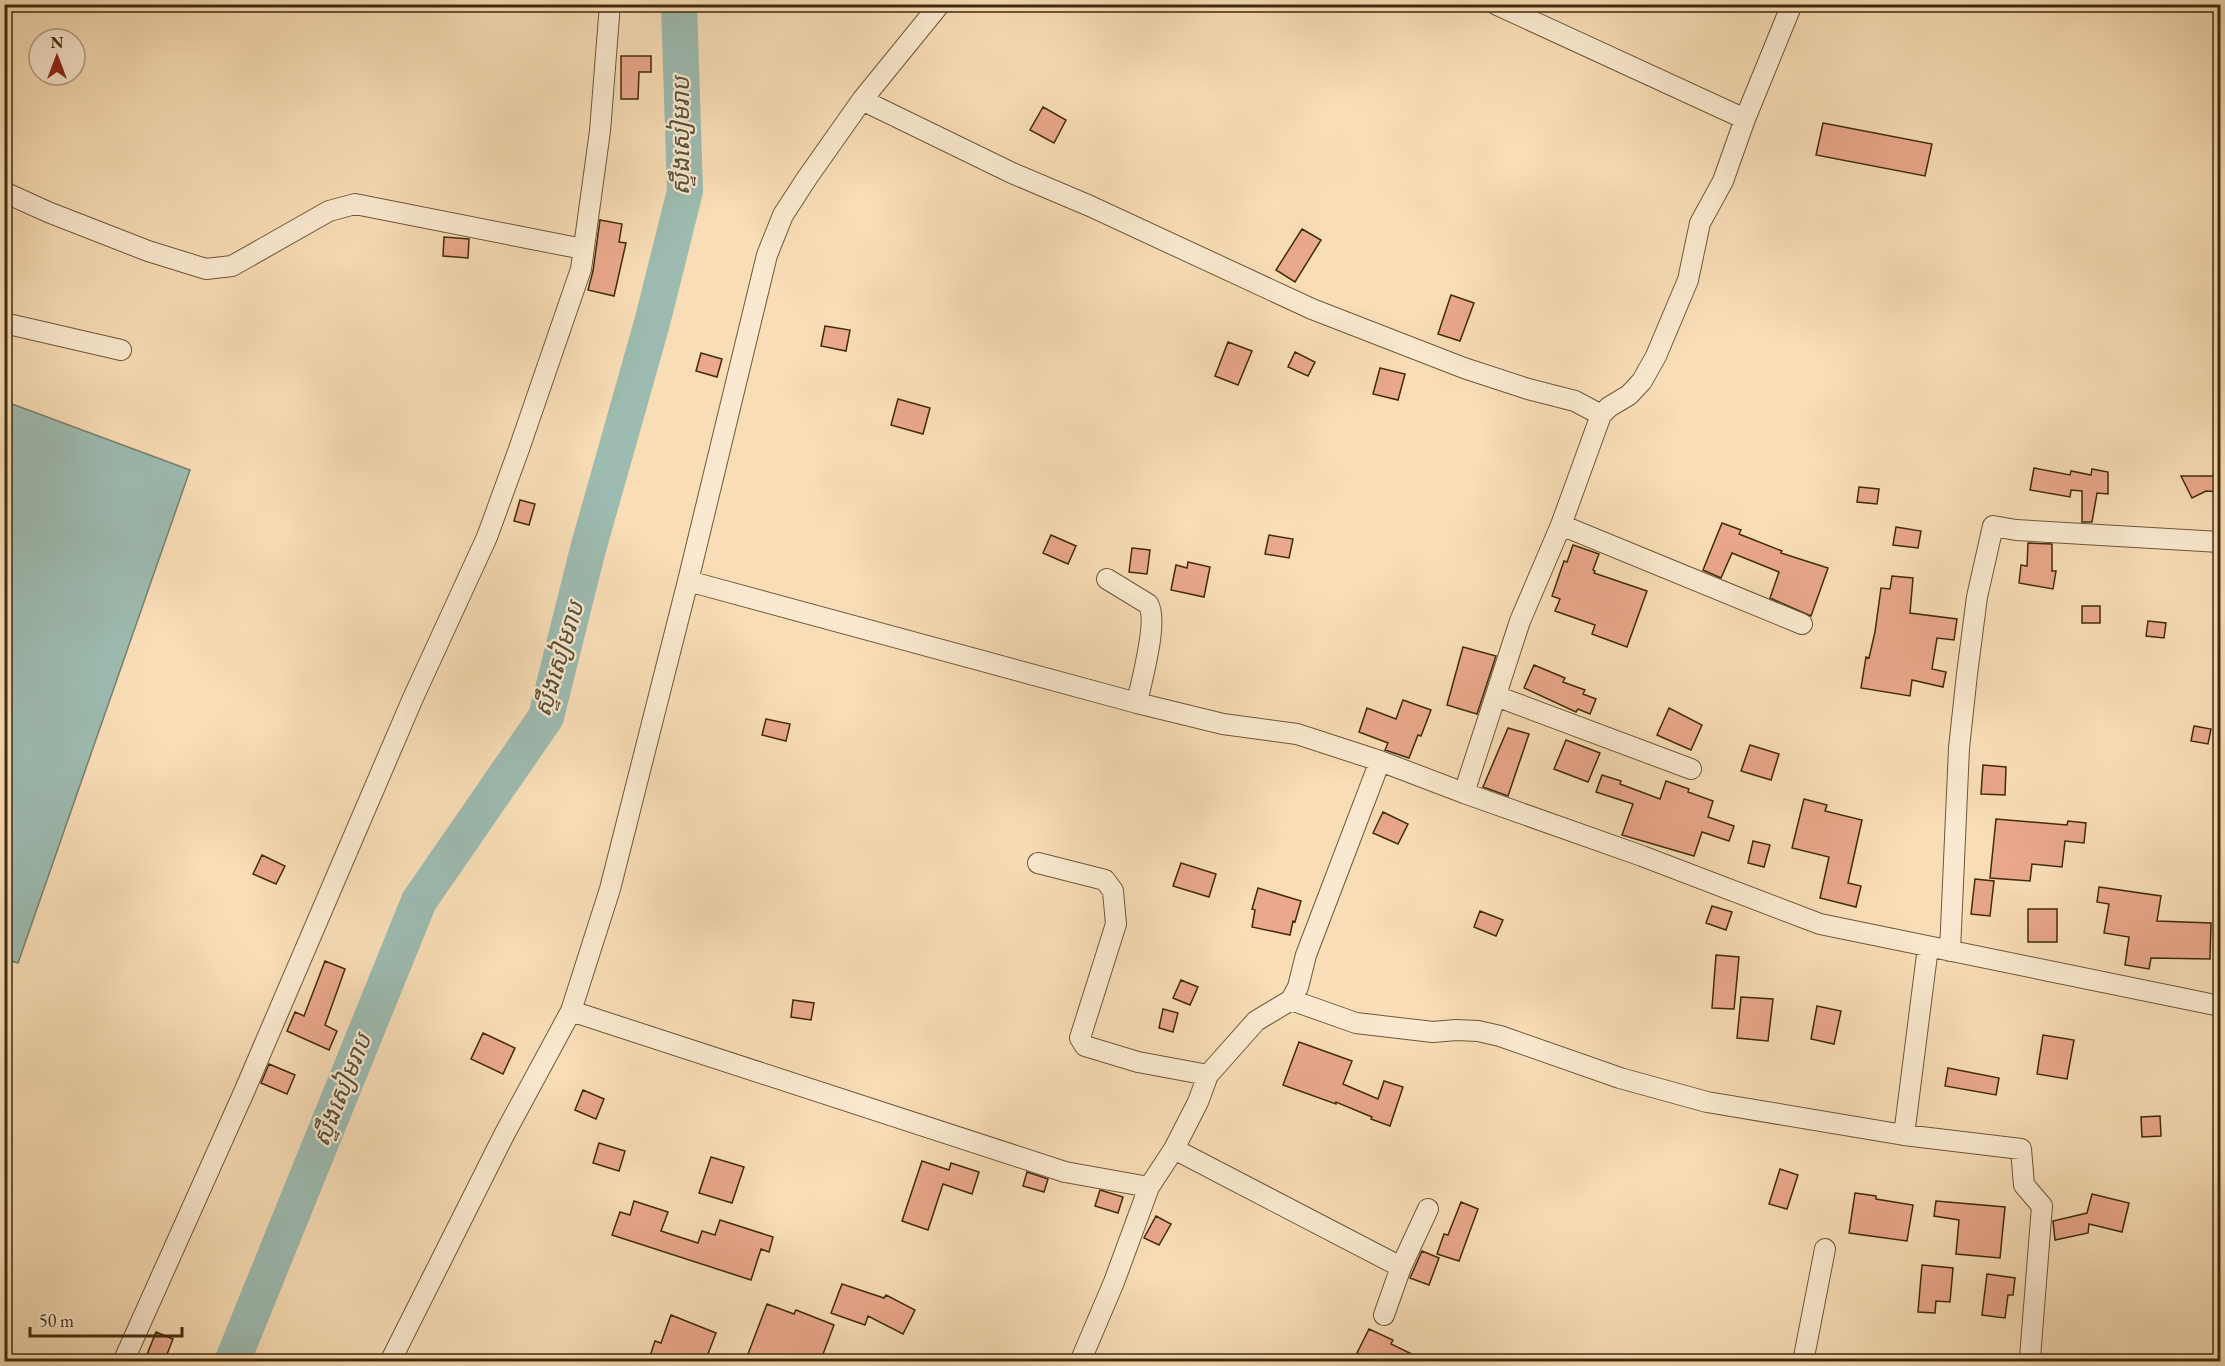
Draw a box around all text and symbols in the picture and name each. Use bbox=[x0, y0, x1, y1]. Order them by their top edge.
north arrow bbox=[27, 27, 87, 87]
text: N bbox=[51, 32, 64, 53]
water label: ស្ទឹងសៀមរាប bbox=[665, 75, 696, 195]
water label: ស្ទឹងសៀមរាប bbox=[526, 596, 591, 720]
water label: ស្ទឹងសៀមរាប bbox=[305, 1027, 379, 1151]
scale bar bbox=[30, 1300, 182, 1338]
text: 50 m bbox=[39, 1309, 74, 1332]

